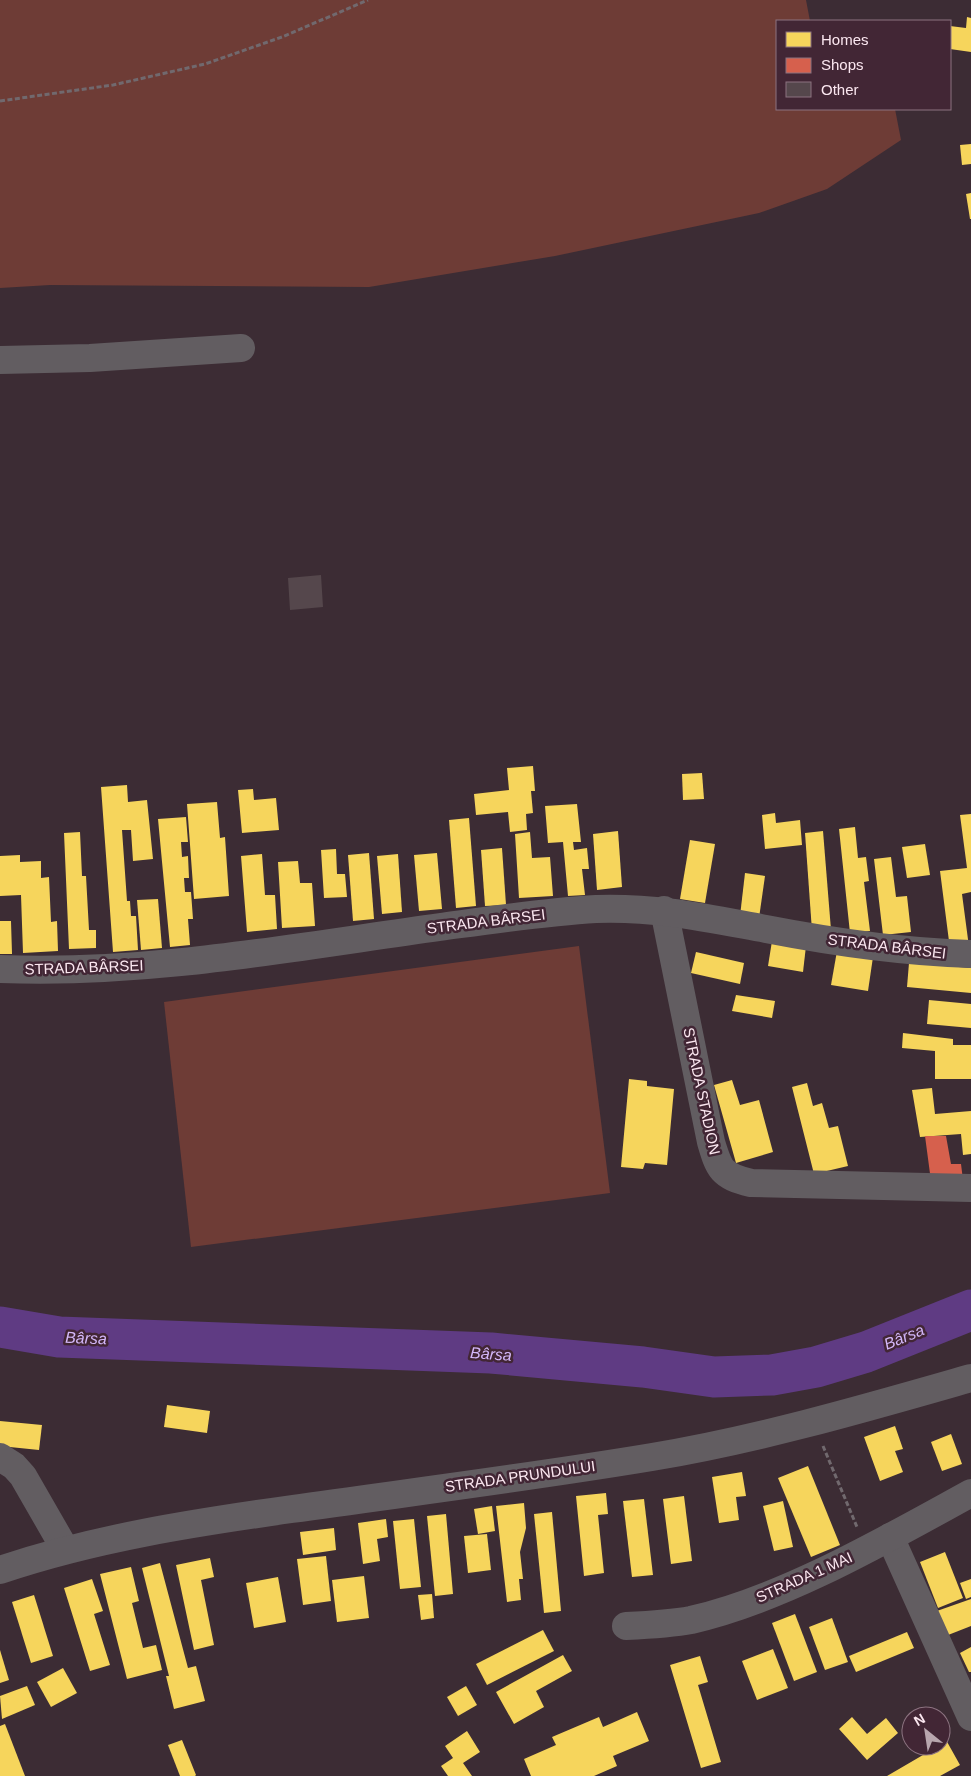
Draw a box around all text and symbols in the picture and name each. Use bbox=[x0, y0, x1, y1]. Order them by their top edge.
legend bbox=[776, 20, 951, 110]
text: Homes bbox=[821, 31, 869, 48]
text: Shops bbox=[821, 56, 864, 73]
text: Other bbox=[821, 81, 859, 98]
street label: STRADA BÂRSEI bbox=[426, 905, 546, 937]
street label: STRADA BÂRSEI bbox=[827, 930, 947, 962]
street label: STRADA BÂRSEI bbox=[24, 956, 144, 978]
street label: STRADA STADION bbox=[680, 1026, 724, 1156]
water label: Bârsa bbox=[881, 1321, 927, 1353]
water label: Bârsa bbox=[65, 1329, 107, 1347]
water label: Bârsa bbox=[470, 1344, 513, 1364]
street label: STRADA PRUNDULUI bbox=[444, 1457, 596, 1495]
street label: STRADA 1 MAI bbox=[753, 1548, 855, 1606]
north arrow bbox=[901, 1706, 951, 1756]
text: N bbox=[911, 1710, 928, 1729]

